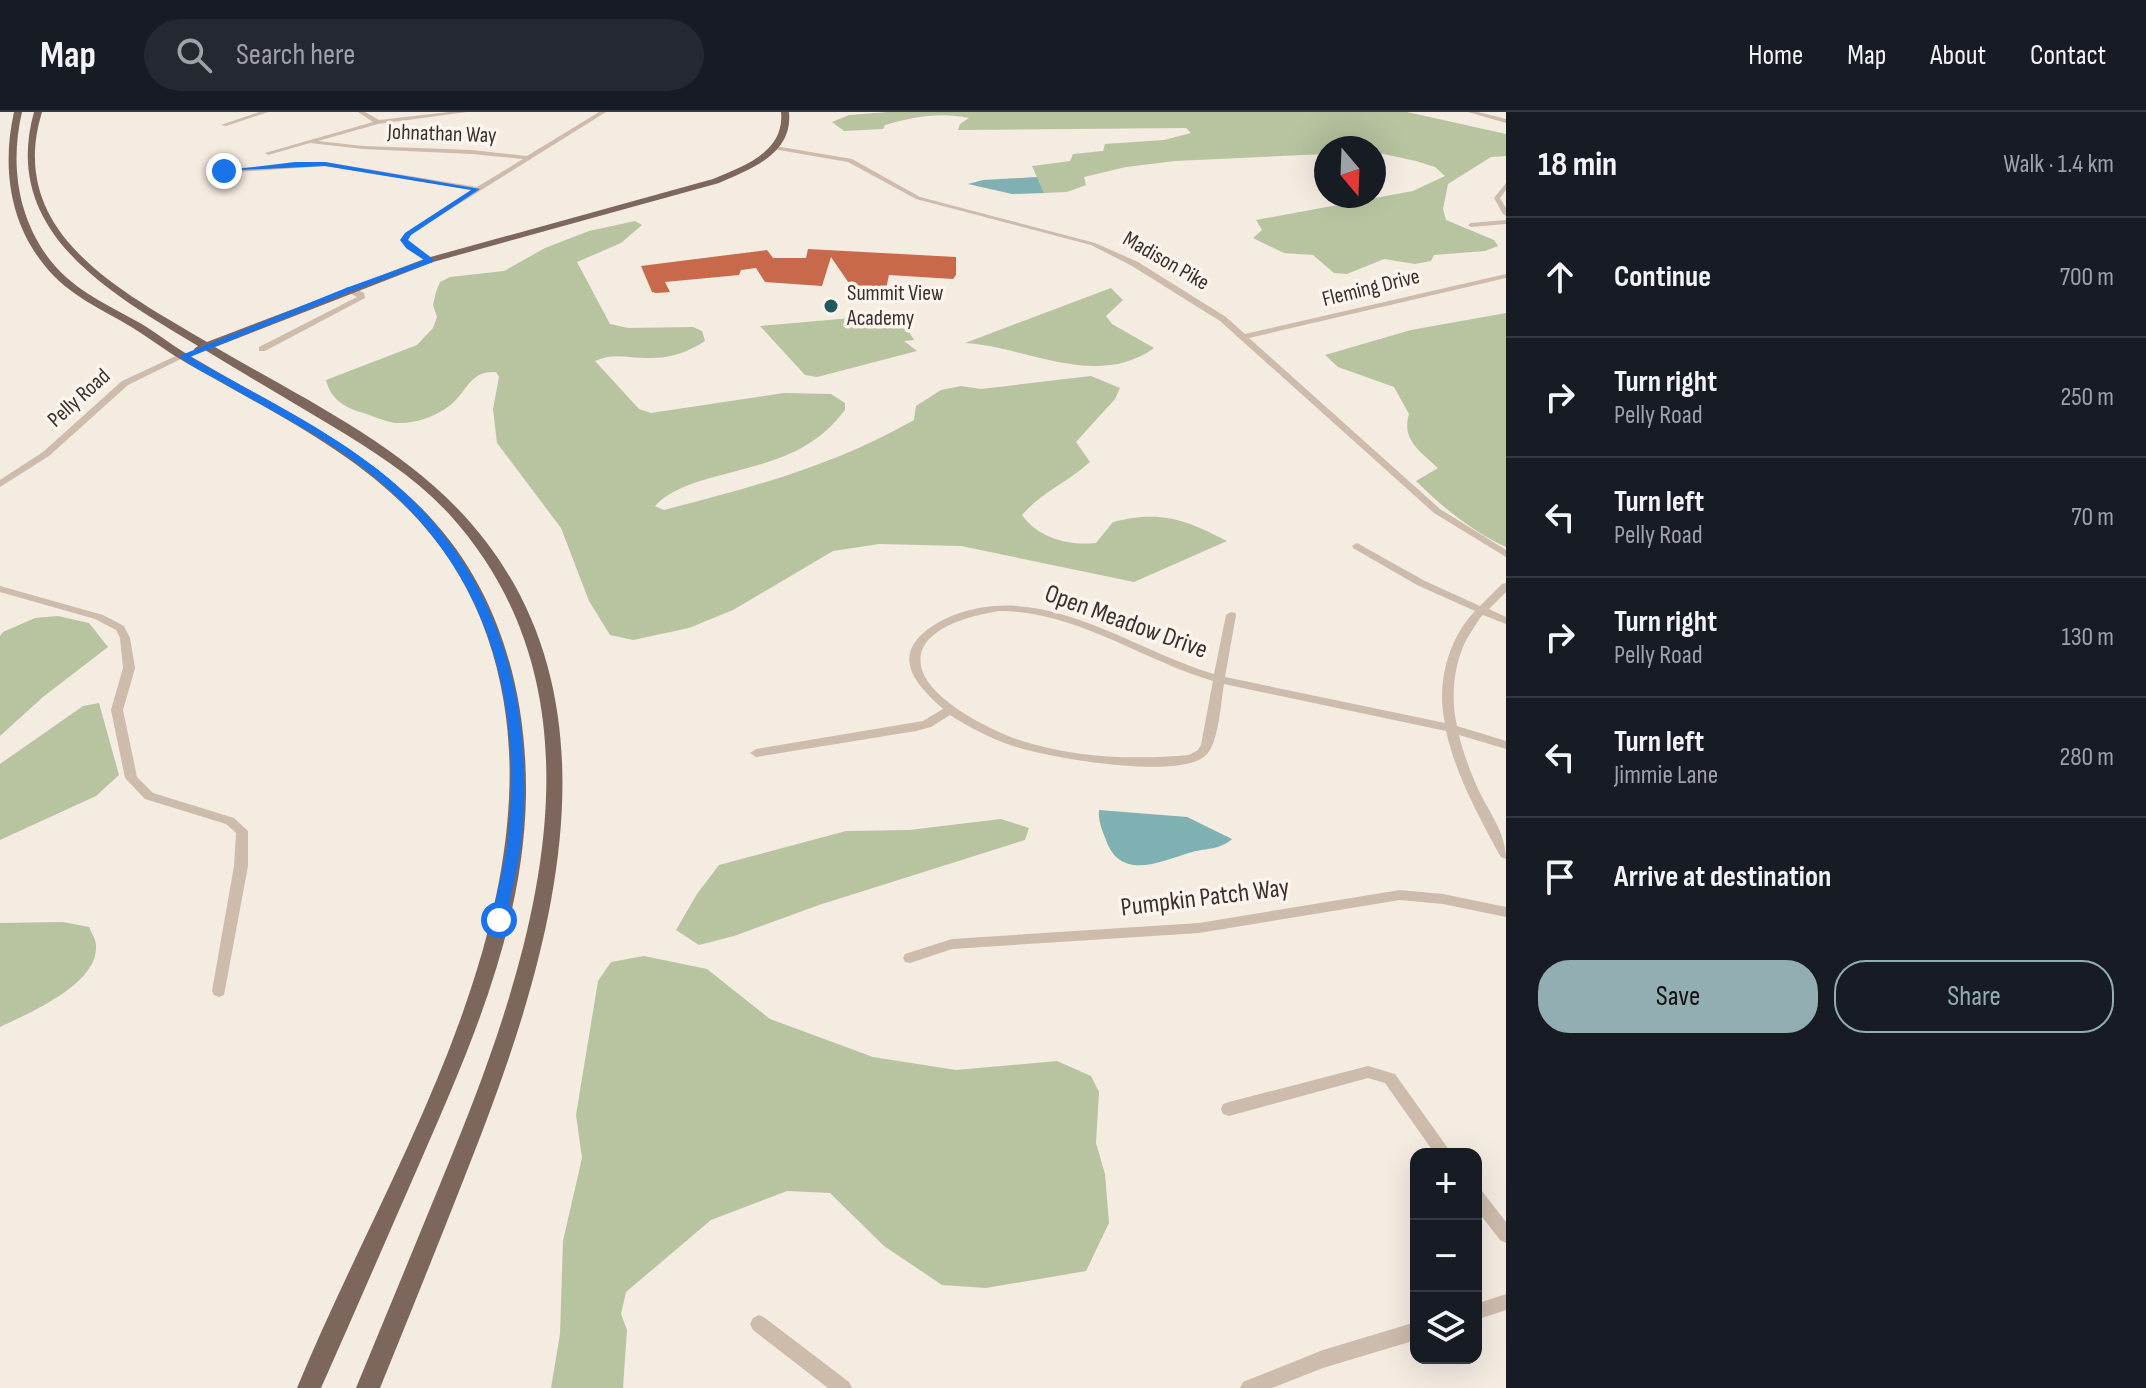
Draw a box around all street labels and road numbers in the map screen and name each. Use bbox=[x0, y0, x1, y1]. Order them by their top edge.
street label: Johnathan Way bbox=[386, 119, 497, 149]
street label: Madison Pike bbox=[1118, 226, 1214, 296]
street label: Fleming Drive bbox=[1319, 263, 1423, 313]
street label: Pelly Road bbox=[42, 363, 116, 433]
street label: Open Meadow Drive bbox=[1040, 578, 1212, 666]
street label: Pumpkin Patch Way bbox=[1119, 872, 1291, 924]

